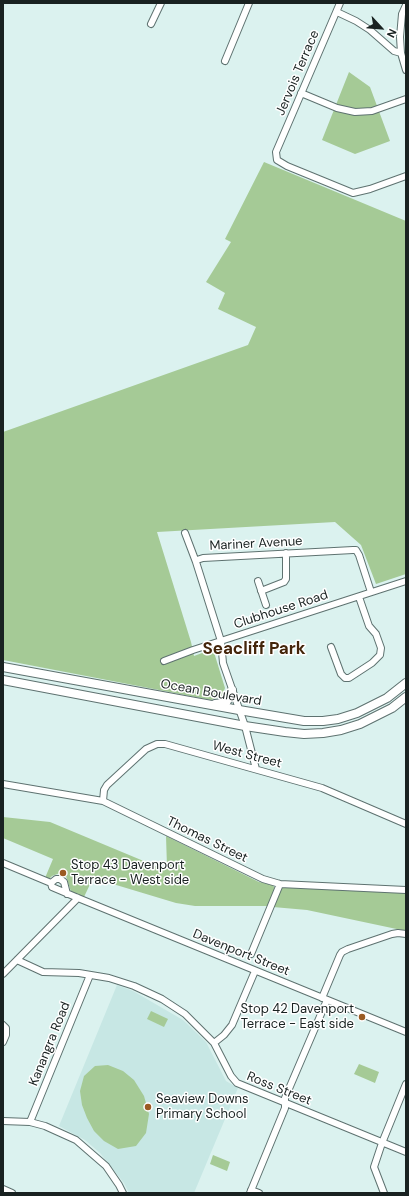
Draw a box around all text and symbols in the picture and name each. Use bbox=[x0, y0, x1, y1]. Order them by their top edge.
north arrow bbox=[361, 8, 401, 48]
text: N bbox=[384, 27, 400, 40]
street label: Jervois Terrace bbox=[273, 28, 323, 118]
street label: Mariner Avenue bbox=[209, 534, 303, 554]
street label: Clubhouse Road bbox=[232, 587, 330, 633]
district label: Seacliff Park bbox=[202, 640, 306, 660]
street label: Ocean Boulevard bbox=[159, 676, 263, 710]
street label: West Street bbox=[211, 738, 283, 772]
street label: Thomas Street bbox=[164, 814, 250, 866]
place label: Stop 43 Davenport Terrace - West side bbox=[71, 858, 189, 889]
marker: Stop 43 Davenport Terrace - West side bbox=[58, 868, 68, 878]
street label: Davenport Street bbox=[190, 926, 292, 980]
street label: Kanangra Road bbox=[26, 1000, 74, 1088]
place label: Stop 42 Davenport Terrace - East side bbox=[241, 1002, 354, 1033]
marker: Stop 42 Davenport Terrace - East side bbox=[357, 1012, 367, 1022]
street label: Ross Street bbox=[244, 1069, 314, 1109]
place label: Seaview Downs Primary School bbox=[156, 1092, 249, 1123]
marker: Seaview Downs Primary School bbox=[143, 1102, 153, 1112]

